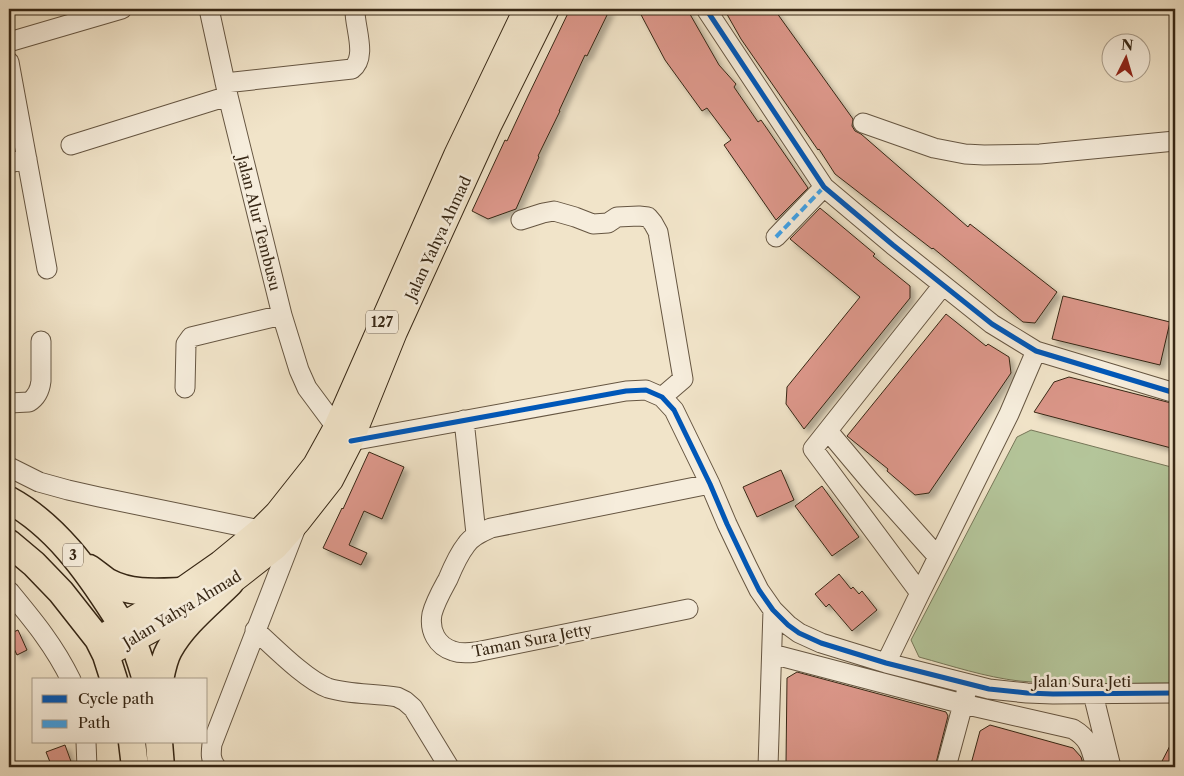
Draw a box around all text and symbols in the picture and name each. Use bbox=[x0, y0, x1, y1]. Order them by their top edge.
north arrow bbox=[1102, 32, 1152, 82]
text: N bbox=[1120, 36, 1134, 55]
street label: Jalan Alur Tembusu bbox=[233, 151, 285, 293]
street label: Jalan Yahya Ahmad bbox=[400, 173, 475, 305]
road number: 127 bbox=[366, 311, 398, 334]
road number: 3 bbox=[63, 544, 83, 566]
street label: Jalan Yahya Ahmad bbox=[118, 566, 245, 653]
street label: Taman Sura Jetty bbox=[470, 619, 594, 661]
street label: Jalan Sura Jeti bbox=[1031, 672, 1132, 691]
legend bbox=[32, 678, 208, 744]
text: Cycle path bbox=[78, 689, 155, 708]
text: Path bbox=[78, 713, 111, 732]

